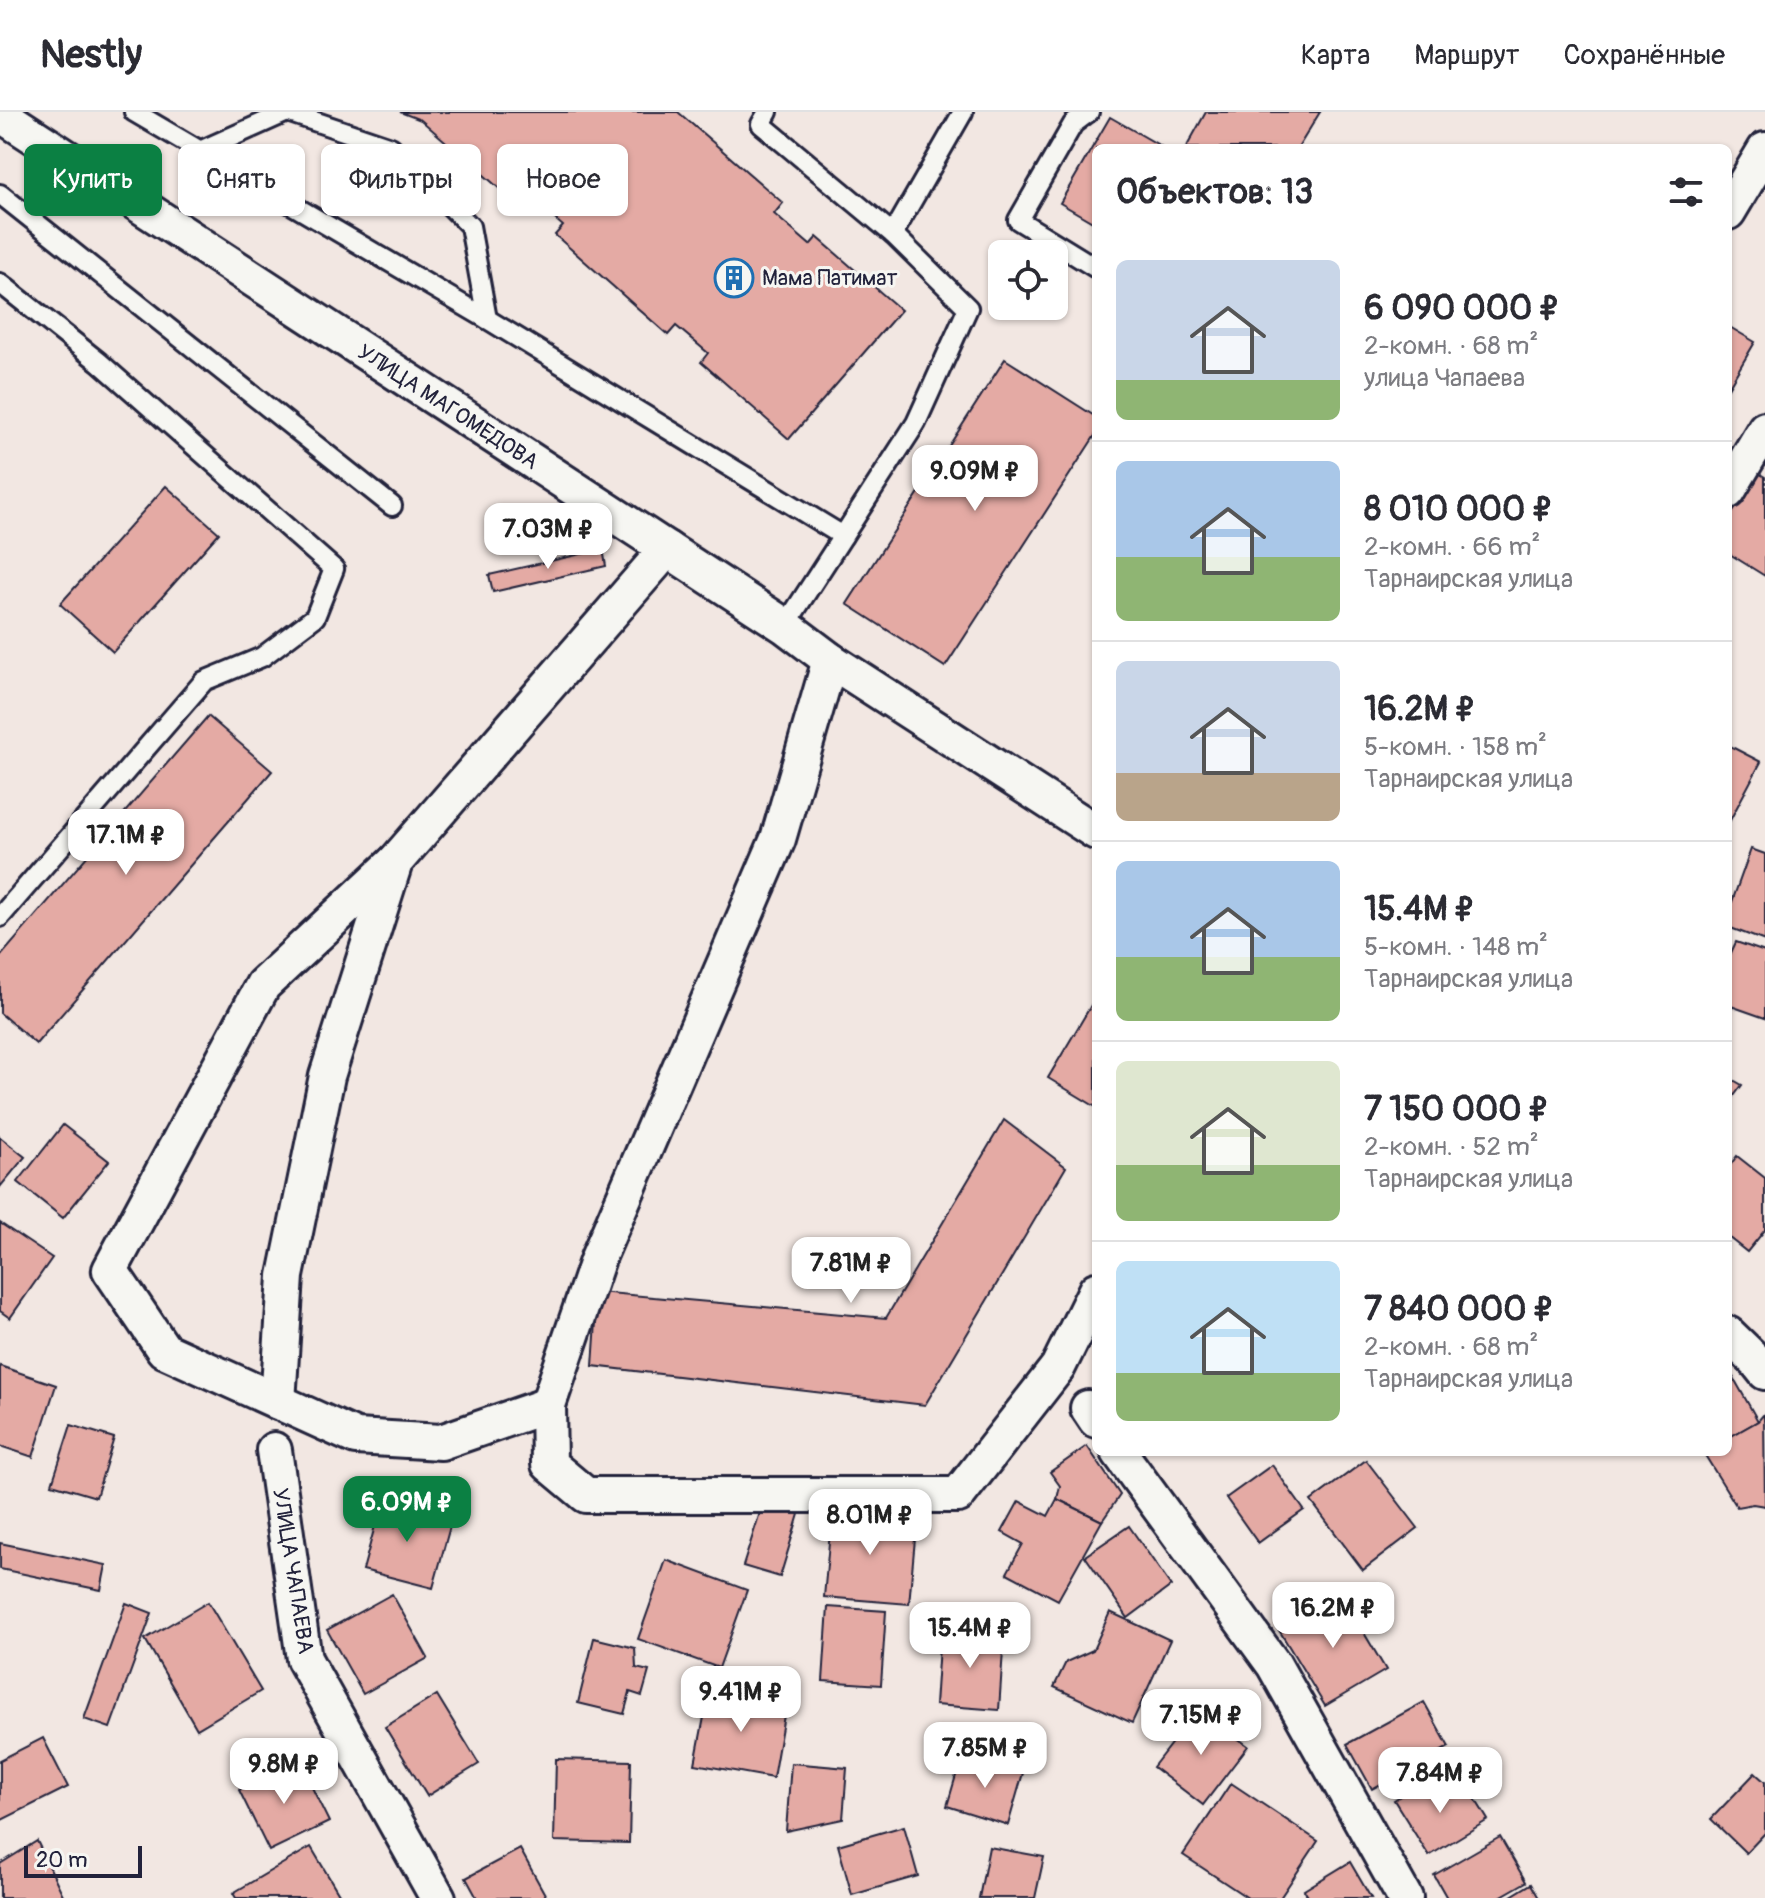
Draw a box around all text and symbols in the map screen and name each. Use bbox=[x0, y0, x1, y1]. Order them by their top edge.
text: Nestly bbox=[40, 31, 142, 79]
text: Карта bbox=[1301, 38, 1370, 73]
text: Маршрут bbox=[1414, 38, 1520, 73]
text: Сохранённые bbox=[1564, 38, 1725, 73]
chip: Купить bbox=[24, 144, 162, 216]
chip: Снять bbox=[178, 144, 305, 216]
chip: Фильтры bbox=[321, 144, 481, 216]
chip: Новое bbox=[497, 144, 628, 216]
icon: filters bbox=[1664, 170, 1708, 214]
text: Объектов: 13 bbox=[1116, 171, 1313, 214]
map controls bbox=[988, 240, 1068, 320]
button: locate bbox=[988, 240, 1068, 320]
building icon: Мама Патимат bbox=[713, 257, 755, 299]
place label: Мама Патимат bbox=[762, 264, 898, 292]
text: 6 090 000 ₽ bbox=[1364, 287, 1560, 330]
icon: home bbox=[1180, 292, 1276, 388]
text: 2-комн. · 68 m² bbox=[1364, 330, 1538, 362]
street label: УЛИЦА МАГОМЕДОВА bbox=[352, 338, 544, 476]
text: улица Чапаева bbox=[1364, 362, 1525, 394]
pin: 9.09M ₽ bbox=[901, 445, 1049, 513]
text: 9.09M ₽ bbox=[930, 455, 1020, 487]
text: 8 010 000 ₽ bbox=[1364, 488, 1553, 531]
icon: home bbox=[1180, 493, 1276, 589]
pin: 7.03M ₽ bbox=[474, 503, 622, 571]
text: 7.03M ₽ bbox=[502, 513, 594, 545]
text: 2-комн. · 66 m² bbox=[1364, 531, 1540, 563]
text: Тарнаирская улица bbox=[1364, 563, 1573, 595]
text: 16.2M ₽ bbox=[1364, 688, 1476, 731]
icon: home bbox=[1180, 693, 1276, 789]
text: 5-комн. · 158 m² bbox=[1364, 731, 1547, 763]
text: Тарнаирская улица bbox=[1364, 763, 1573, 795]
pin: 17.1M ₽ bbox=[52, 809, 200, 877]
text: 17.1M ₽ bbox=[86, 819, 166, 851]
text: 15.4M ₽ bbox=[1364, 888, 1475, 931]
icon: home bbox=[1180, 893, 1276, 989]
text: 5-комн. · 148 m² bbox=[1364, 931, 1548, 963]
text: Тарнаирская улица bbox=[1364, 963, 1573, 995]
text: 7 150 000 ₽ bbox=[1364, 1088, 1549, 1131]
icon: home bbox=[1180, 1093, 1276, 1189]
text: 2-комн. · 52 m² bbox=[1364, 1131, 1539, 1163]
text: Тарнаирская улица bbox=[1364, 1163, 1573, 1195]
pin: 7.81M ₽ bbox=[777, 1237, 925, 1305]
text: 7.81M ₽ bbox=[810, 1247, 892, 1279]
text: 7 840 000 ₽ bbox=[1364, 1288, 1554, 1331]
icon: home bbox=[1180, 1293, 1276, 1389]
text: 2-комн. · 68 m² bbox=[1364, 1331, 1538, 1363]
text: Тарнаирская улица bbox=[1364, 1363, 1573, 1395]
pin: 6.09M ₽ bbox=[333, 1476, 481, 1544]
street label: УЛИЦА ЧАПАЕВА bbox=[266, 1486, 320, 1656]
text: 6.09M ₽ bbox=[361, 1486, 453, 1518]
pin: 8.01M ₽ bbox=[796, 1489, 944, 1557]
text: 8.01M ₽ bbox=[827, 1499, 913, 1531]
pin: 16.2M ₽ bbox=[1259, 1582, 1407, 1650]
text: 16.2M ₽ bbox=[1290, 1592, 1376, 1624]
pin: 15.4M ₽ bbox=[896, 1602, 1044, 1670]
text: 15.4M ₽ bbox=[928, 1612, 1013, 1644]
pin: 9.41M ₽ bbox=[667, 1666, 815, 1734]
text: 9.41M ₽ bbox=[699, 1676, 783, 1708]
pin: 7.15M ₽ bbox=[1127, 1689, 1275, 1757]
text: 7.15M ₽ bbox=[1159, 1699, 1243, 1731]
pin: 7.85M ₽ bbox=[911, 1722, 1059, 1790]
text: 7.85M ₽ bbox=[942, 1732, 1028, 1764]
pin: 9.8M ₽ bbox=[219, 1738, 349, 1806]
pin: 7.84M ₽ bbox=[1366, 1747, 1514, 1815]
text: 9.8M ₽ bbox=[248, 1748, 320, 1780]
text: 7.84M ₽ bbox=[1396, 1757, 1484, 1789]
scale bar bbox=[24, 1842, 142, 1878]
text: 20 m bbox=[36, 1846, 88, 1874]

